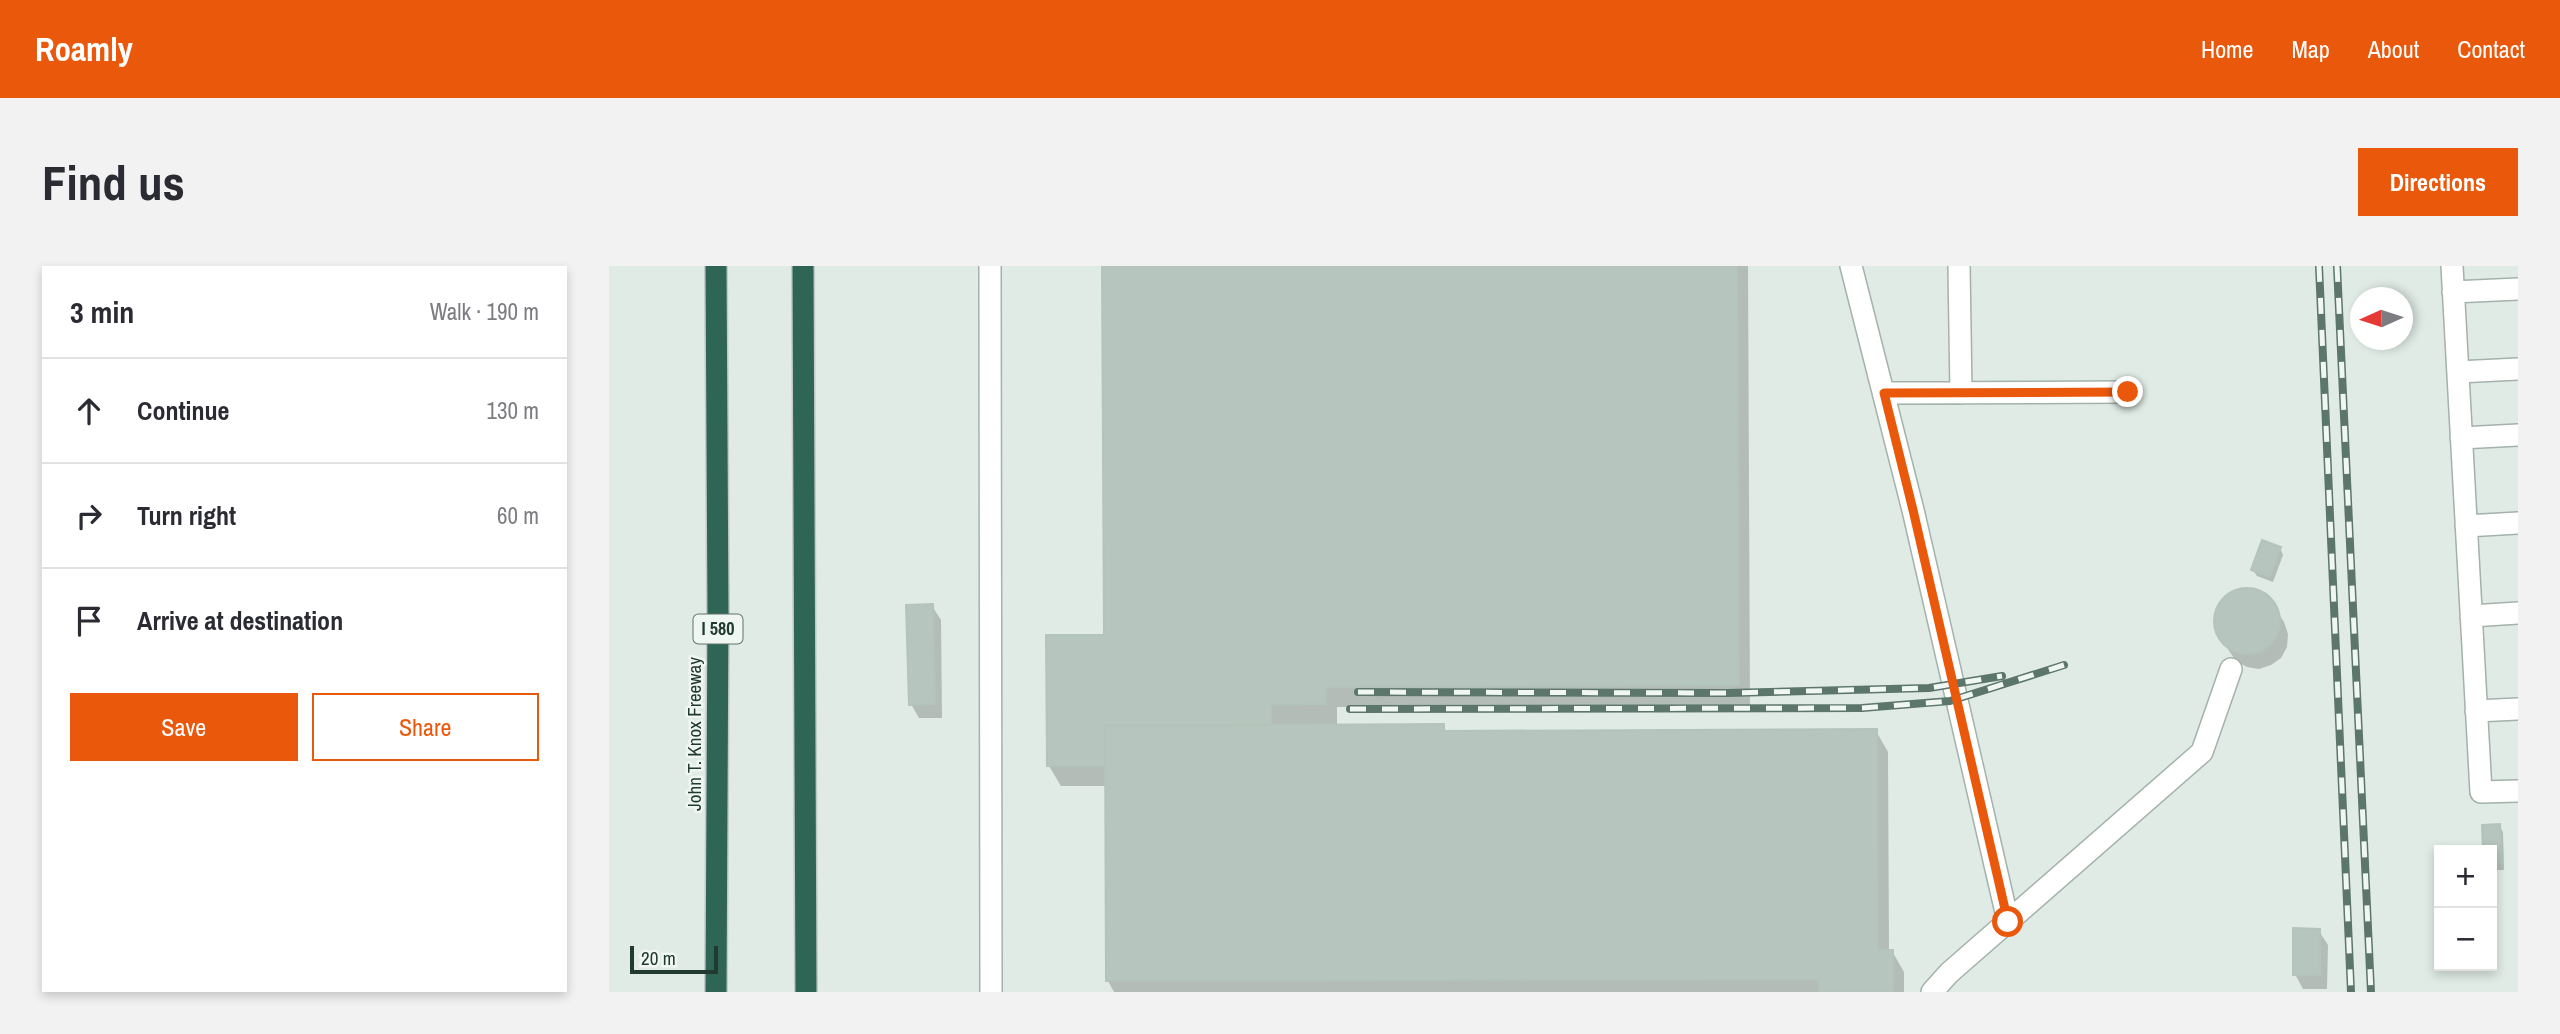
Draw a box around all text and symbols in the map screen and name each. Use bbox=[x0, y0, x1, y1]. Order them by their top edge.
text: Roamly bbox=[35, 27, 133, 71]
text: Home bbox=[2201, 33, 2253, 65]
text: Map bbox=[2291, 33, 2330, 65]
text: About bbox=[2368, 33, 2419, 65]
text: Contact bbox=[2457, 33, 2525, 65]
button: Directions bbox=[2358, 148, 2518, 216]
text: Find us bbox=[42, 149, 185, 215]
north arrow bbox=[2350, 287, 2413, 350]
text: 3 min bbox=[70, 292, 134, 332]
text: Walk · 190 m bbox=[430, 296, 539, 327]
route end bbox=[2112, 376, 2143, 407]
icon: ahead bbox=[70, 392, 108, 430]
text: Continue bbox=[137, 393, 229, 428]
text: 130 m bbox=[487, 395, 539, 426]
icon: right bbox=[70, 497, 108, 535]
text: Turn right bbox=[137, 498, 236, 533]
text: 60 m bbox=[497, 500, 539, 531]
icon: arrive bbox=[70, 602, 108, 640]
text: Arrive at destination bbox=[137, 603, 343, 638]
road number: I 580 bbox=[693, 614, 743, 643]
street label: John T. Knox Freeway bbox=[681, 657, 707, 811]
button: Save bbox=[70, 693, 298, 761]
button: Share bbox=[312, 693, 539, 761]
map controls bbox=[2434, 845, 2497, 971]
button: + bbox=[2434, 845, 2497, 908]
route start bbox=[1992, 906, 2023, 937]
button: − bbox=[2434, 908, 2497, 971]
scale bar bbox=[630, 943, 717, 975]
text: 20 m bbox=[641, 945, 676, 971]

